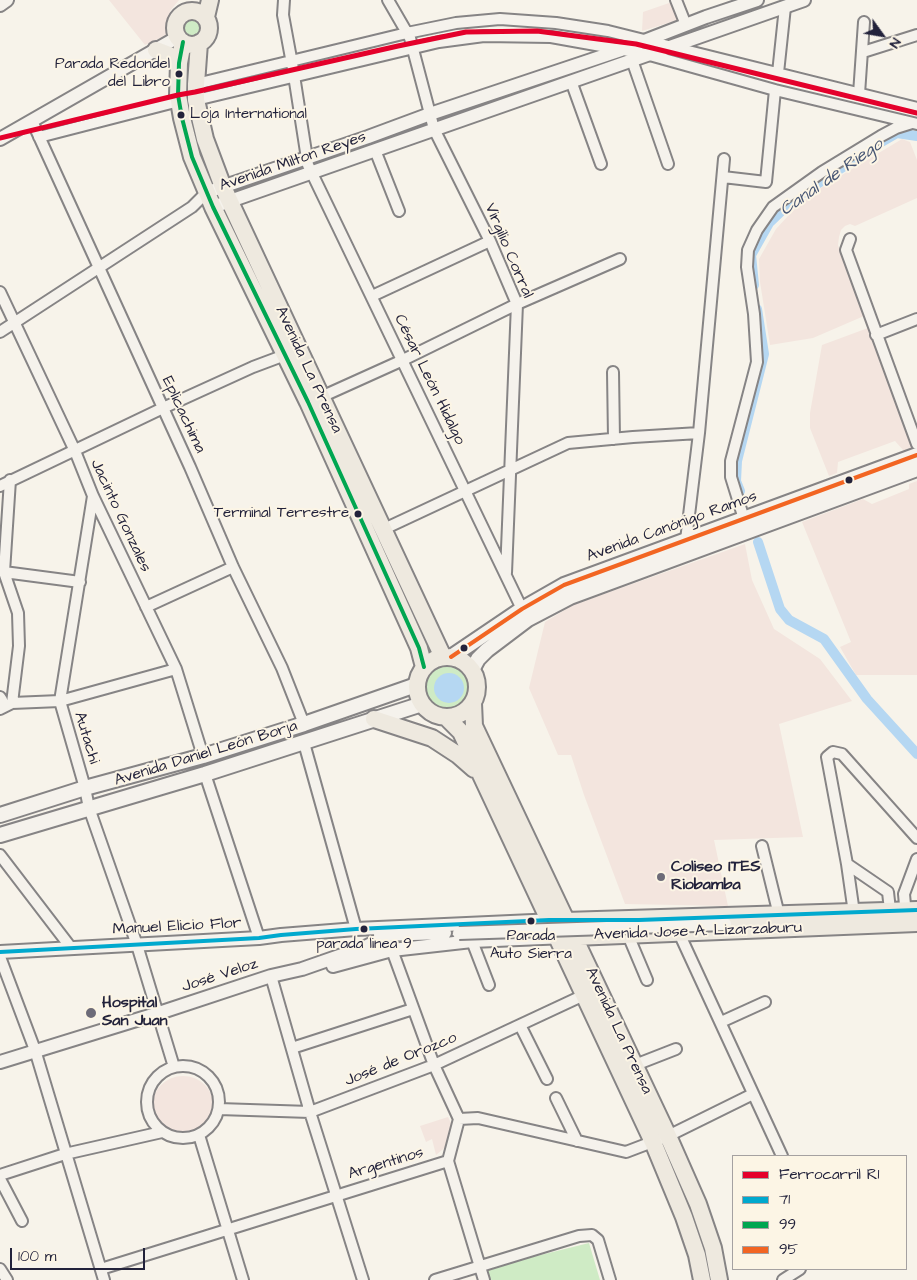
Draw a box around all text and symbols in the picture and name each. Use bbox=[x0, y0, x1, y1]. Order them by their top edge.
north arrow bbox=[857, 10, 907, 60]
text: N bbox=[884, 34, 906, 52]
place label: Parada Redondel del Libro bbox=[55, 56, 170, 91]
marker: Parada Redondel del Libro bbox=[174, 69, 184, 79]
place label: Loja International bbox=[190, 106, 307, 124]
marker: Loja International bbox=[176, 110, 186, 120]
street label: Avenida Milton Reyes bbox=[217, 128, 369, 196]
water label: Canal de Riego bbox=[776, 134, 888, 222]
street label: Virgilio Corral bbox=[479, 201, 537, 301]
street label: Avenida La Prensa bbox=[270, 303, 346, 437]
street label: César León Hidalgo bbox=[389, 312, 469, 448]
street label: Eplicachima bbox=[157, 373, 209, 457]
street label: Jacinto Gonzales bbox=[85, 456, 155, 576]
unlabelled marker bbox=[844, 475, 854, 485]
street label: Avenida Canónigo Ramos bbox=[584, 487, 760, 567]
place label: Terminal Terrestre bbox=[214, 505, 349, 523]
marker: Terminal Terrestre bbox=[353, 509, 363, 519]
unlabelled marker bbox=[459, 643, 469, 653]
street label: Autachi bbox=[69, 710, 103, 766]
street label: Avenida Daniel León Borja bbox=[112, 717, 300, 791]
place label: Coliseo ITES Riobamba bbox=[671, 858, 760, 896]
marker: Coliseo ITES Riobamba bbox=[655, 871, 667, 883]
street label: Manuel Elicio Flor bbox=[112, 914, 242, 940]
marker: Parada Auto Sierra bbox=[526, 916, 536, 926]
street label: Avenida Jose A. Lizarzaburu bbox=[594, 919, 802, 945]
marker: parada linea 9 bbox=[359, 924, 369, 934]
place label: Parada Auto Sierra bbox=[490, 928, 572, 963]
place label: parada linea 9 bbox=[316, 936, 412, 954]
street label: José Veloz bbox=[180, 955, 260, 997]
street label: Avenida La Prensa bbox=[580, 964, 656, 1098]
place label: Hospital San Juan bbox=[102, 994, 168, 1032]
marker: Hospital San Juan bbox=[84, 1006, 98, 1020]
street label: José de Orozco bbox=[342, 1029, 460, 1091]
street label: Argentinos bbox=[346, 1143, 426, 1185]
legend bbox=[732, 1155, 907, 1270]
text: Ferrocarril R1 bbox=[779, 1164, 879, 1185]
text: 71 bbox=[779, 1189, 790, 1210]
text: 99 bbox=[779, 1214, 796, 1235]
scale bar bbox=[12, 1238, 148, 1270]
text: 95 bbox=[779, 1239, 798, 1260]
text: 100 m bbox=[18, 1246, 57, 1267]

